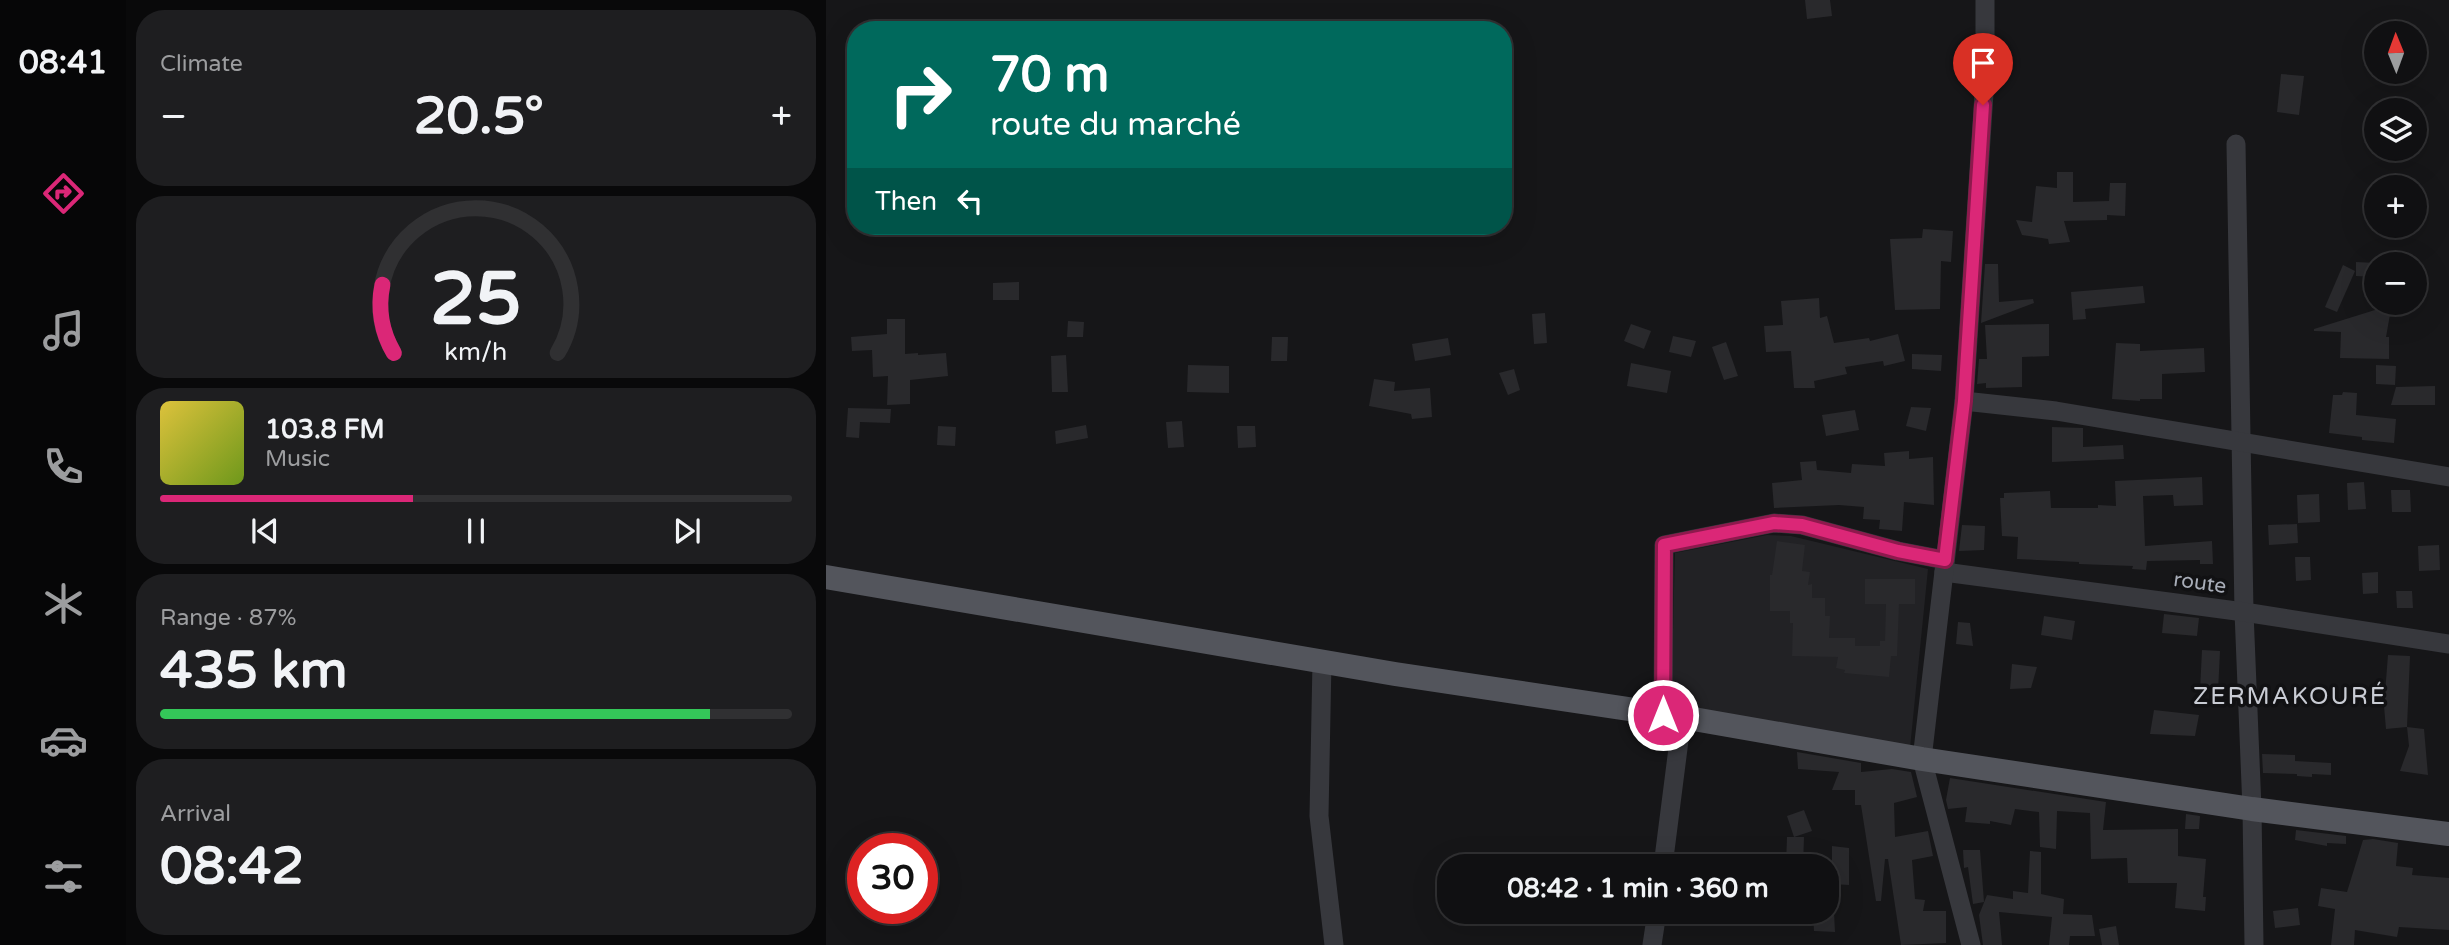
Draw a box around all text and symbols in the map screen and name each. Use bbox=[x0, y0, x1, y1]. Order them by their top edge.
north arrow bbox=[2364, 21, 2427, 84]
map controls bbox=[2364, 21, 2427, 315]
pin bbox=[1953, 33, 2013, 105]
text: 08:41 bbox=[19, 44, 107, 82]
icon: arrive bbox=[1964, 44, 2002, 82]
text: 70 m bbox=[990, 46, 1109, 105]
icon: right bbox=[875, 49, 966, 140]
text: Climate bbox=[160, 50, 243, 78]
text: 20.5° bbox=[414, 85, 544, 148]
text: − bbox=[160, 94, 187, 140]
text: + bbox=[771, 94, 792, 140]
button: layers bbox=[2364, 98, 2427, 161]
text: route du marché bbox=[990, 106, 1241, 144]
icon: directions bbox=[39, 169, 88, 218]
button: + bbox=[2364, 175, 2427, 238]
icon: left bbox=[951, 182, 989, 220]
text: Then bbox=[875, 186, 937, 217]
button: − bbox=[2364, 252, 2427, 315]
text: 25 bbox=[430, 256, 522, 344]
icon: music bbox=[39, 306, 88, 355]
text: km/h bbox=[445, 337, 507, 367]
text: 103.8 FM bbox=[265, 414, 385, 445]
icon: phone bbox=[39, 442, 88, 491]
text: Music bbox=[265, 445, 330, 473]
icon: previous bbox=[246, 512, 284, 550]
icon: pause bbox=[457, 512, 495, 550]
icon: next bbox=[668, 512, 706, 550]
street label: route bbox=[2172, 567, 2228, 599]
icon: climate bbox=[39, 579, 88, 628]
text: Range · 87% bbox=[160, 604, 296, 632]
text: 435 km bbox=[160, 639, 348, 702]
position arrow bbox=[1626, 678, 1700, 752]
district label: ZERMAKOURÉ bbox=[2193, 681, 2387, 711]
icon: car bbox=[39, 716, 88, 765]
text: Arrival bbox=[160, 800, 231, 828]
speed limit sign: 30 bbox=[847, 833, 938, 924]
text: 08:42 bbox=[160, 835, 304, 898]
icon: filters bbox=[39, 852, 88, 901]
text: 08:42 · 1 min · 360 m bbox=[1507, 873, 1769, 904]

